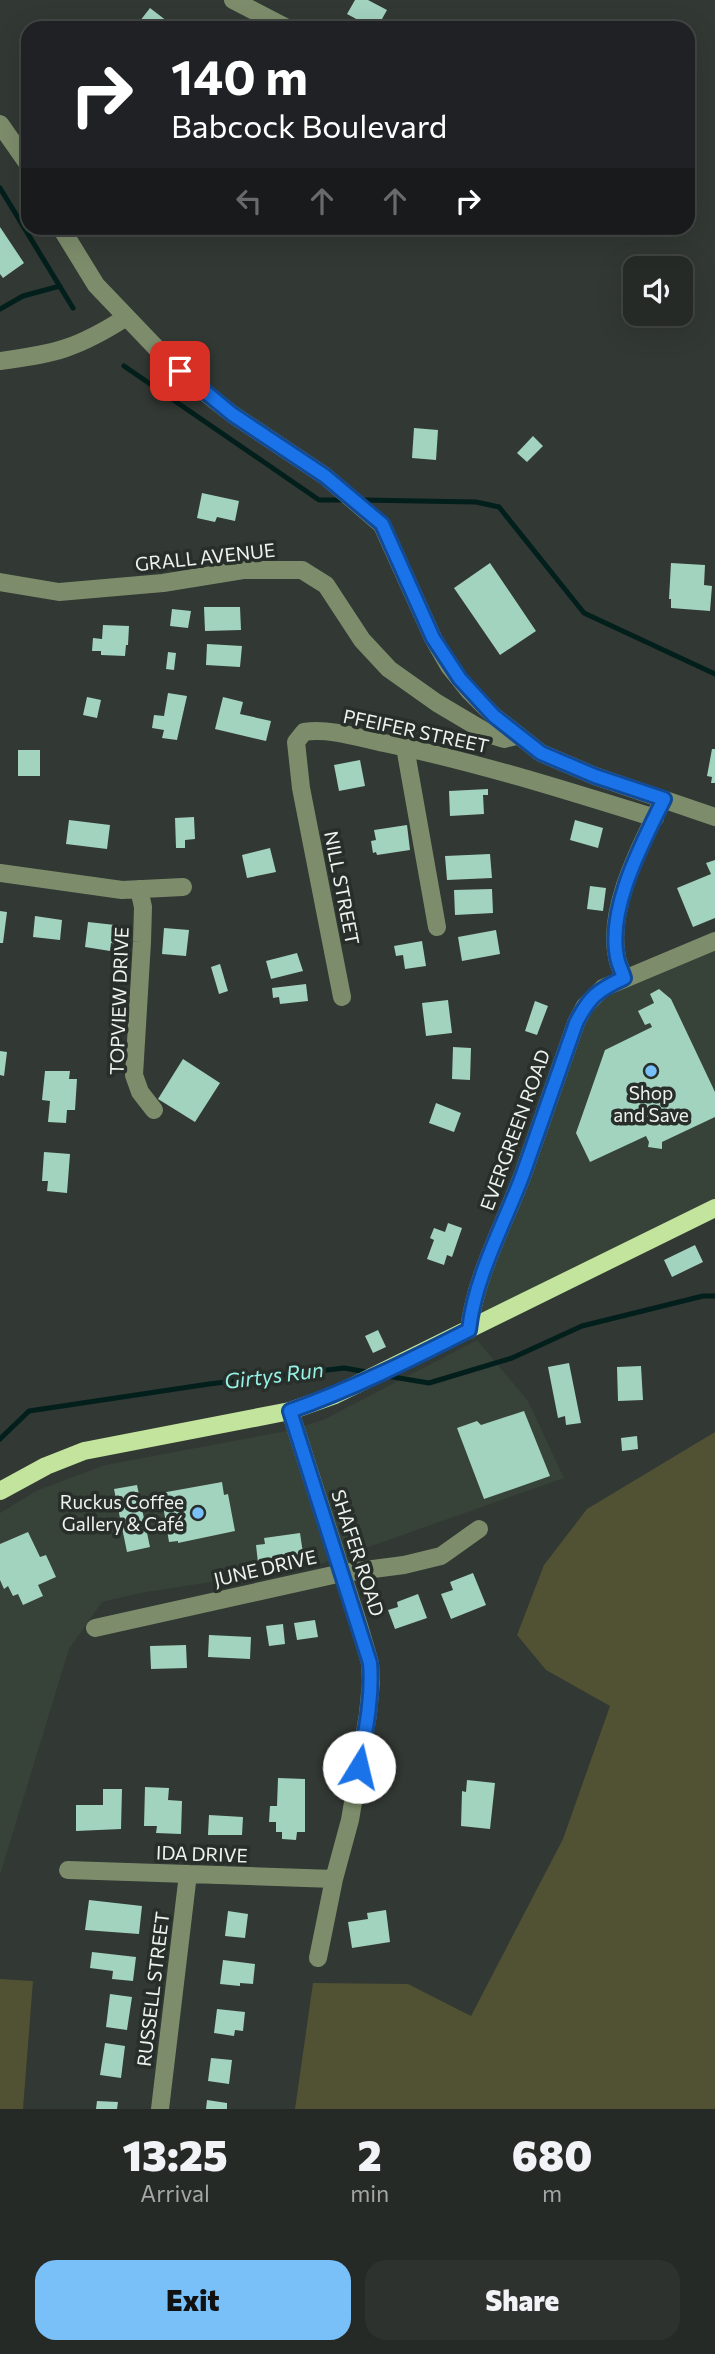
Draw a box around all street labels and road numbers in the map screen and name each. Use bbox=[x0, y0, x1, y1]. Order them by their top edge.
street label: GRALL AVENUE bbox=[134, 538, 276, 575]
street label: PFEIFER STREET bbox=[341, 704, 491, 757]
street label: NILL STREET bbox=[320, 829, 365, 947]
street label: TOPVIEW DRIVE bbox=[104, 927, 133, 1075]
street label: EVERGREEN ROAD bbox=[475, 1046, 554, 1213]
street label: SHAFER ROAD bbox=[327, 1487, 390, 1619]
street label: JUNE DRIVE bbox=[211, 1544, 319, 1591]
street label: IDA DRIVE bbox=[156, 1840, 248, 1867]
street label: RUSSELL STREET bbox=[132, 1910, 173, 2068]

